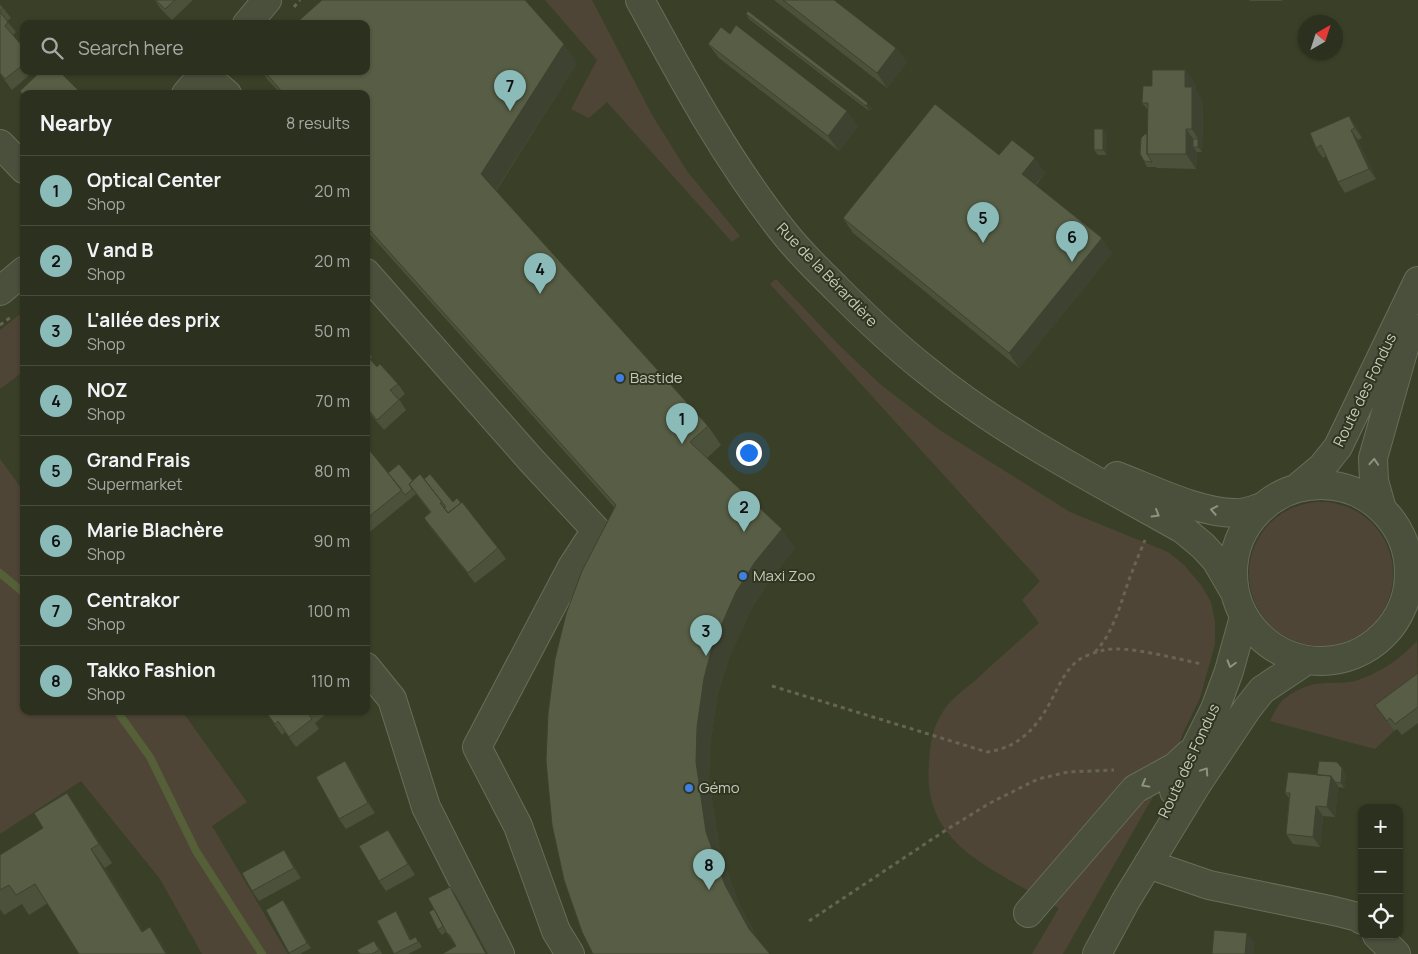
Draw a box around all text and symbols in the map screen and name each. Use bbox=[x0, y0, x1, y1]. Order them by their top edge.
north arrow bbox=[1298, 15, 1343, 60]
search box bbox=[20, 20, 370, 75]
icon: search bbox=[38, 34, 66, 62]
text: Search here bbox=[78, 35, 184, 61]
pin: 7 bbox=[494, 70, 526, 111]
text: Nearby bbox=[40, 109, 112, 137]
text: 8 results bbox=[286, 112, 350, 134]
text: Optical Center bbox=[87, 167, 221, 193]
text: 1 bbox=[52, 180, 60, 202]
text: 20 m bbox=[314, 180, 350, 202]
text: Shop bbox=[87, 193, 125, 215]
pin: 5 bbox=[967, 202, 999, 243]
street label: Rue de la Bérardière bbox=[772, 218, 883, 332]
pin: 6 bbox=[1056, 221, 1088, 262]
text: V and B bbox=[87, 237, 153, 263]
text: 2 bbox=[51, 250, 61, 272]
text: 20 m bbox=[314, 250, 350, 272]
pin: 4 bbox=[524, 253, 556, 294]
text: Shop bbox=[87, 263, 125, 285]
text: L'allée des prix bbox=[87, 307, 220, 333]
text: 3 bbox=[51, 320, 61, 342]
text: 50 m bbox=[314, 320, 350, 342]
street label: Route des Fondus bbox=[1328, 329, 1401, 450]
text: Shop bbox=[87, 333, 125, 355]
place label: Bastide bbox=[630, 367, 683, 388]
marker: Bastide bbox=[614, 372, 626, 384]
text: NOZ bbox=[87, 377, 128, 403]
text: 4 bbox=[51, 390, 61, 412]
text: 70 m bbox=[315, 390, 350, 412]
text: Shop bbox=[87, 403, 125, 425]
pin: 1 bbox=[666, 403, 698, 444]
your location bbox=[736, 440, 762, 466]
text: Grand Frais bbox=[87, 447, 190, 473]
one-way arrow bbox=[1369, 457, 1380, 465]
text: 5 bbox=[51, 460, 61, 482]
text: 80 m bbox=[314, 460, 350, 482]
text: Supermarket bbox=[87, 473, 183, 495]
pin: 2 bbox=[728, 491, 760, 532]
one-way arrow bbox=[1210, 505, 1219, 516]
one-way arrow bbox=[1151, 508, 1160, 518]
text: Marie Blachère bbox=[87, 517, 224, 543]
text: 6 bbox=[51, 530, 61, 552]
text: 90 m bbox=[314, 530, 350, 552]
text: Shop bbox=[87, 543, 125, 565]
place label: Maxi Zoo bbox=[753, 565, 815, 586]
marker: Maxi Zoo bbox=[737, 570, 749, 582]
text: Centrakor bbox=[87, 587, 180, 613]
text: 7 bbox=[52, 600, 60, 622]
text: 100 m bbox=[307, 600, 350, 622]
text: Shop bbox=[87, 613, 125, 635]
pin: 3 bbox=[690, 615, 722, 656]
text: Takko Fashion bbox=[87, 657, 216, 683]
one-way arrow bbox=[1227, 659, 1237, 667]
text: 8 bbox=[51, 670, 61, 692]
text: 110 m bbox=[311, 670, 350, 692]
text: Shop bbox=[87, 683, 125, 705]
street label: Route des Fondus bbox=[1153, 700, 1224, 821]
one-way arrow bbox=[1199, 767, 1208, 777]
place label: Gémo bbox=[699, 777, 740, 798]
one-way arrow bbox=[1141, 778, 1150, 788]
marker: Gémo bbox=[683, 782, 695, 794]
map controls bbox=[1358, 804, 1403, 939]
button: + bbox=[1358, 804, 1403, 849]
pin: 8 bbox=[693, 849, 725, 890]
button: − bbox=[1358, 849, 1403, 894]
button: locate bbox=[1358, 894, 1403, 939]

